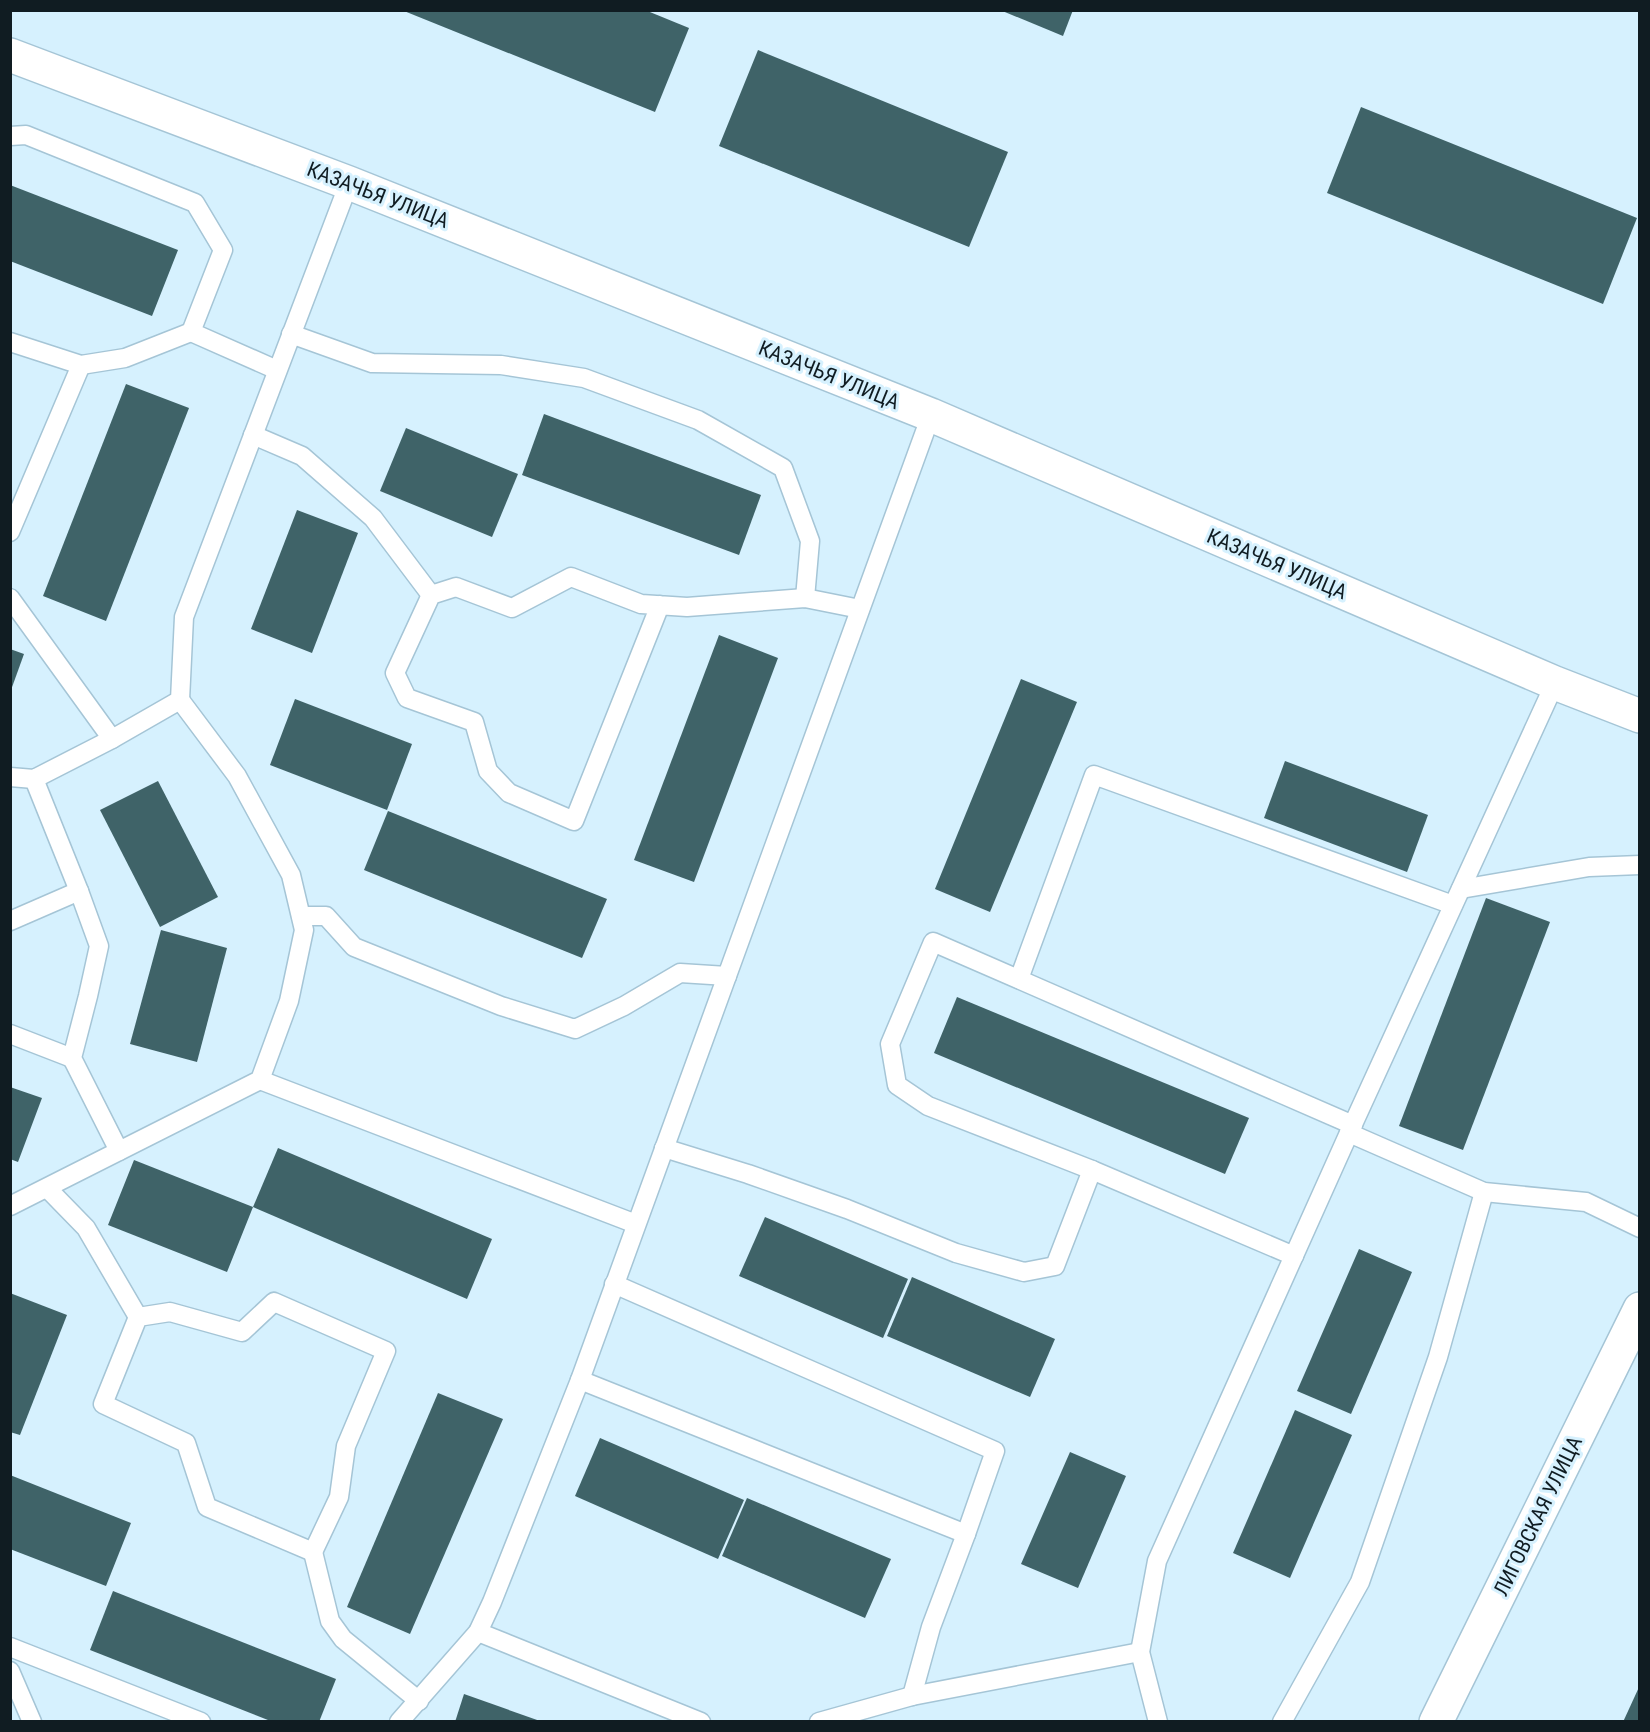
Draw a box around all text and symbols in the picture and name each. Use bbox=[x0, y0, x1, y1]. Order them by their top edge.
street label: КАЗАЧЬЯ УЛИЦА bbox=[304, 157, 452, 233]
street label: КАЗАЧЬЯ УЛИЦА bbox=[755, 336, 903, 414]
street label: КАЗАЧЬЯ УЛИЦА bbox=[1203, 524, 1351, 604]
street label: ЛИГОВСКАЯ УЛИЦА bbox=[1489, 1432, 1587, 1600]

